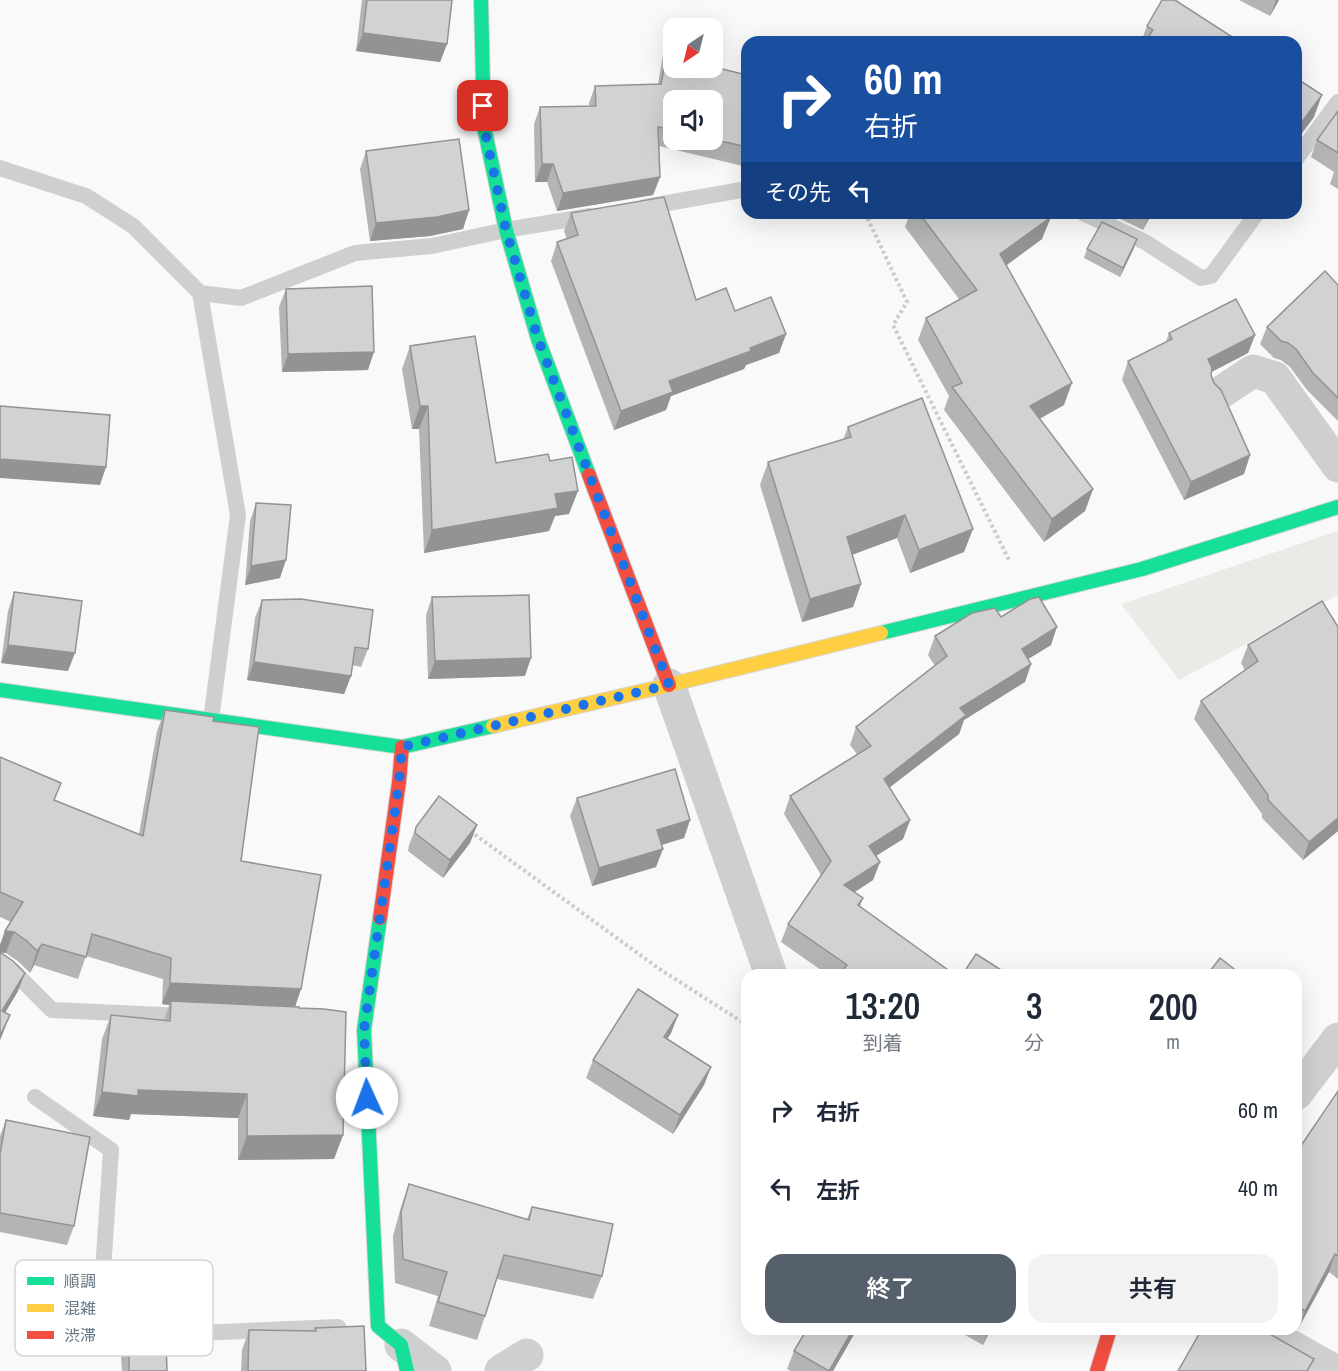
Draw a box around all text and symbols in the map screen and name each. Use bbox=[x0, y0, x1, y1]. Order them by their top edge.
north arrow bbox=[663, 18, 723, 78]
map controls bbox=[663, 18, 723, 150]
text: 60 m bbox=[864, 51, 943, 107]
icon: right bbox=[765, 60, 843, 138]
pin bbox=[457, 80, 508, 131]
icon: arrive bbox=[466, 89, 499, 122]
button: sound bbox=[663, 90, 723, 150]
text: 右折 bbox=[864, 108, 918, 144]
icon: left bbox=[843, 174, 876, 207]
text: その先 bbox=[765, 177, 831, 207]
text: 13:20 bbox=[845, 982, 920, 1030]
text: 3 bbox=[1026, 982, 1043, 1030]
text: 200 bbox=[1149, 983, 1198, 1031]
text: m bbox=[1166, 1028, 1180, 1055]
text: 到着 bbox=[863, 1029, 903, 1056]
text: 分 bbox=[1024, 1029, 1044, 1056]
position arrow bbox=[335, 1066, 399, 1130]
icon: right bbox=[765, 1094, 798, 1127]
text: 60 m bbox=[1238, 1095, 1278, 1125]
text: 右折 bbox=[816, 1097, 860, 1127]
icon: left bbox=[765, 1172, 798, 1205]
text: 40 m bbox=[1238, 1173, 1278, 1203]
text: 左折 bbox=[816, 1175, 860, 1205]
button: 終了 bbox=[765, 1254, 1016, 1323]
button: 共有 bbox=[1028, 1254, 1278, 1323]
legend bbox=[15, 1260, 213, 1356]
text: 順調 bbox=[64, 1270, 96, 1292]
text: 混雑 bbox=[64, 1297, 96, 1319]
text: 渋滞 bbox=[64, 1324, 96, 1346]

